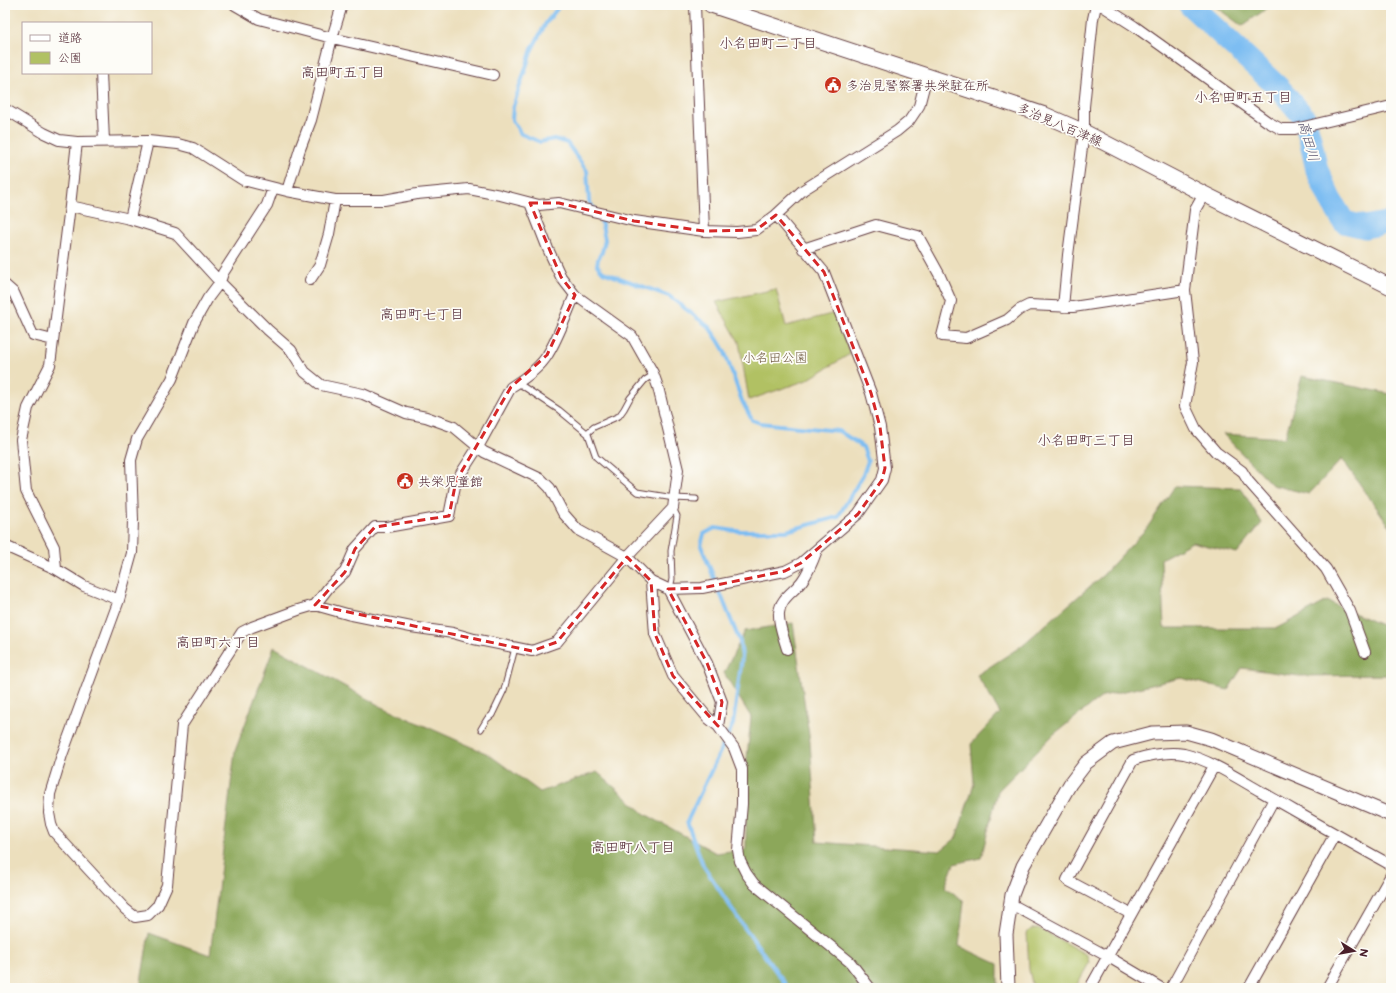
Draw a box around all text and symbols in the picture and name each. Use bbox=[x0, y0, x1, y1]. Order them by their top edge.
legend bbox=[22, 22, 152, 74]
text: 道路 bbox=[58, 31, 82, 46]
district label: 小名田町二丁目 bbox=[719, 35, 817, 52]
text: 公園 bbox=[58, 51, 82, 66]
district label: 高田町五丁目 bbox=[301, 64, 385, 81]
public building icon: 多治見警察署共栄駐在所 bbox=[823, 75, 843, 95]
place label: 多治見警察署共栄駐在所 bbox=[846, 78, 989, 94]
district label: 小名田町五丁目 bbox=[1194, 89, 1292, 106]
street label: 多治見八百津線 bbox=[1015, 100, 1106, 150]
water label: 高田川 bbox=[1295, 119, 1322, 164]
district label: 高田町七丁目 bbox=[380, 306, 464, 323]
park label: 小名田公園 bbox=[742, 350, 808, 366]
district label: 小名田町三丁目 bbox=[1037, 432, 1135, 449]
public building icon: 共栄児童館 bbox=[395, 471, 415, 491]
place label: 共栄児童館 bbox=[418, 474, 483, 490]
district label: 高田町六丁目 bbox=[176, 634, 260, 651]
district label: 高田町八丁目 bbox=[591, 839, 675, 856]
north arrow bbox=[1334, 931, 1374, 971]
text: N bbox=[1356, 948, 1370, 958]

